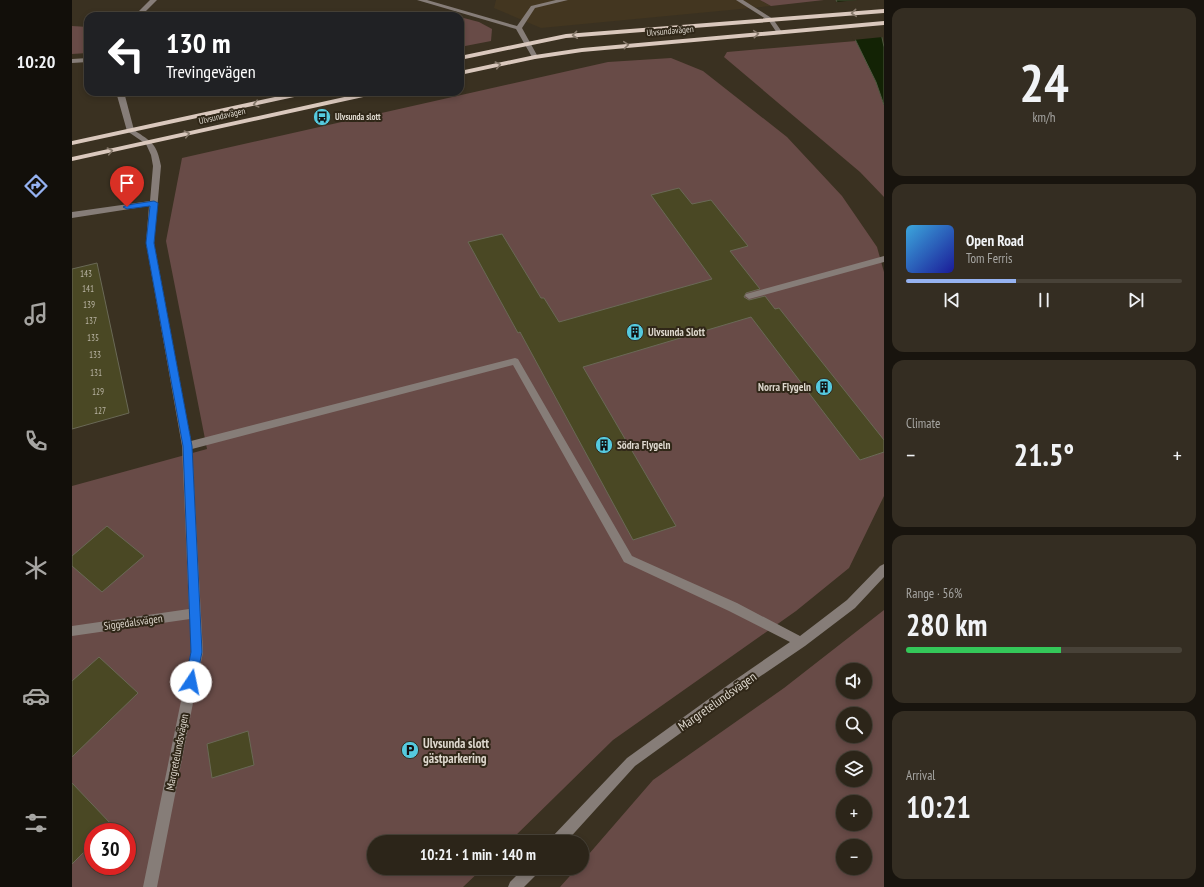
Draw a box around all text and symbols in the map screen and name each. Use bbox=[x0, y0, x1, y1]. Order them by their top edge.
one-way arrow bbox=[851, 9, 857, 18]
street label: Ulvsundavägen bbox=[646, 23, 694, 38]
text: 130 m bbox=[166, 24, 230, 61]
icon: left bbox=[100, 28, 152, 80]
one-way arrow bbox=[753, 29, 759, 38]
one-way arrow bbox=[572, 30, 578, 39]
one-way arrow bbox=[623, 41, 629, 50]
text: 24 bbox=[1019, 49, 1069, 116]
text: 10:20 bbox=[17, 50, 55, 73]
text: Trevingevägen bbox=[166, 60, 256, 83]
one-way arrow bbox=[494, 61, 501, 70]
one-way arrow bbox=[253, 99, 259, 107]
street label: Ulvsundavägen bbox=[198, 105, 246, 126]
bus stop icon: Ulvsunda slott bbox=[312, 107, 332, 127]
text: km/h bbox=[1032, 109, 1056, 126]
place label: Ulvsunda slott bbox=[335, 111, 381, 122]
one-way arrow bbox=[183, 131, 190, 139]
one-way arrow bbox=[107, 147, 113, 155]
pin bbox=[110, 166, 144, 207]
icon: directions bbox=[22, 172, 50, 200]
icon: arrive bbox=[116, 172, 138, 194]
text: Open Road bbox=[966, 231, 1024, 250]
text: Tom Ferris bbox=[966, 250, 1012, 267]
house number: 143 bbox=[80, 268, 92, 279]
house number: 141 bbox=[82, 283, 94, 294]
icon: previous bbox=[941, 289, 963, 311]
icon: pause bbox=[1033, 289, 1055, 311]
icon: next bbox=[1125, 289, 1147, 311]
house number: 139 bbox=[83, 299, 95, 310]
icon: music bbox=[22, 300, 50, 328]
house number: 137 bbox=[85, 315, 97, 326]
building icon: Ulvsunda Slott bbox=[625, 322, 645, 342]
place label: Ulvsunda Slott bbox=[648, 325, 706, 339]
house number: 135 bbox=[87, 332, 99, 343]
house number: 133 bbox=[89, 349, 101, 360]
house number: 131 bbox=[90, 367, 102, 378]
building icon: Norra Flygeln bbox=[814, 377, 834, 397]
place label: Norra Flygeln bbox=[758, 380, 811, 394]
house number: 129 bbox=[92, 386, 104, 397]
house number: 127 bbox=[94, 405, 106, 416]
text: Climate bbox=[906, 415, 940, 432]
icon: phone bbox=[22, 427, 50, 455]
building icon: Södra Flygeln bbox=[594, 435, 614, 455]
text: 21.5° bbox=[1014, 435, 1074, 474]
place label: Södra Flygeln bbox=[617, 438, 671, 452]
text: − bbox=[906, 441, 915, 469]
text: + bbox=[1173, 441, 1182, 469]
icon: climate bbox=[22, 554, 50, 582]
text: Range · 56% bbox=[906, 585, 962, 602]
text: 280 km bbox=[906, 605, 987, 644]
street label: Siggedalsvägen bbox=[103, 611, 164, 633]
position arrow bbox=[170, 661, 212, 703]
map controls bbox=[836, 663, 872, 875]
button: sound bbox=[836, 663, 872, 699]
street label: Margretelundsvägen bbox=[675, 668, 760, 735]
icon: car bbox=[22, 682, 50, 710]
button: search bbox=[836, 707, 872, 743]
street label: Margretelundsvägen bbox=[163, 712, 191, 791]
place label: Ulvsunda slott gästparkering bbox=[423, 735, 489, 767]
parking icon: Ulvsunda slott gästparkering bbox=[400, 740, 420, 760]
button: layers bbox=[836, 751, 872, 787]
text: Arrival bbox=[906, 767, 935, 784]
text: 10:21 bbox=[906, 787, 971, 826]
button: + bbox=[836, 795, 872, 831]
icon: filters bbox=[22, 809, 50, 837]
speed limit sign: 30 bbox=[84, 823, 136, 875]
button: − bbox=[836, 839, 872, 875]
text: 10:21 · 1 min · 140 m bbox=[420, 845, 536, 864]

